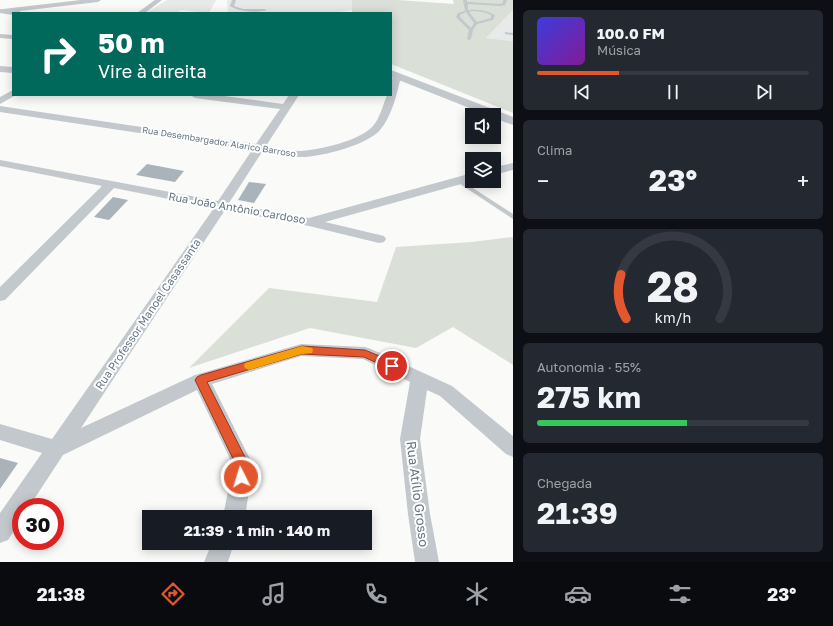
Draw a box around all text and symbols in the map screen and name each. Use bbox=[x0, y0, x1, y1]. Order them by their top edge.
text: 100.0 FM bbox=[597, 24, 665, 42]
text: 50 m bbox=[98, 26, 165, 59]
icon: right bbox=[32, 28, 84, 80]
text: Música bbox=[597, 42, 641, 58]
text: Vire à direita bbox=[98, 60, 207, 82]
icon: previous bbox=[571, 81, 593, 103]
icon: pause bbox=[662, 81, 684, 103]
icon: next bbox=[753, 81, 775, 103]
map controls bbox=[465, 108, 501, 188]
button: sound bbox=[465, 108, 501, 144]
street label: Rua Desembargador Alarico Barroso bbox=[141, 124, 297, 159]
text: Clima bbox=[537, 142, 572, 158]
button: layers bbox=[465, 152, 501, 188]
text: 23° bbox=[649, 162, 697, 198]
text: − bbox=[537, 167, 549, 194]
text: + bbox=[797, 167, 809, 194]
street label: Rua João Antônio Cardoso bbox=[168, 189, 307, 226]
street label: Rua Professor Manoel Casassanta bbox=[92, 236, 203, 392]
text: 28 bbox=[647, 261, 699, 311]
text: km/h bbox=[655, 309, 691, 326]
pin bbox=[375, 349, 409, 383]
icon: arrive bbox=[381, 355, 403, 377]
text: Autonomia · 55% bbox=[537, 359, 641, 375]
text: 275 km bbox=[537, 379, 641, 415]
street label: Rua Atílio Grosso bbox=[404, 440, 432, 548]
position arrow bbox=[220, 456, 262, 498]
text: Chegada bbox=[537, 475, 592, 491]
text: 21:39 bbox=[537, 495, 618, 531]
speed limit sign: 30 bbox=[12, 498, 64, 550]
text: 21:39 · 1 min · 140 m bbox=[184, 521, 330, 539]
icon: directions bbox=[159, 580, 187, 608]
icon: music bbox=[260, 580, 288, 608]
icon: phone bbox=[362, 580, 390, 608]
icon: climate bbox=[463, 580, 491, 608]
icon: car bbox=[564, 580, 592, 608]
icon: filters bbox=[666, 580, 694, 608]
text: 21:38 bbox=[37, 583, 85, 605]
text: 23° bbox=[767, 583, 796, 605]

